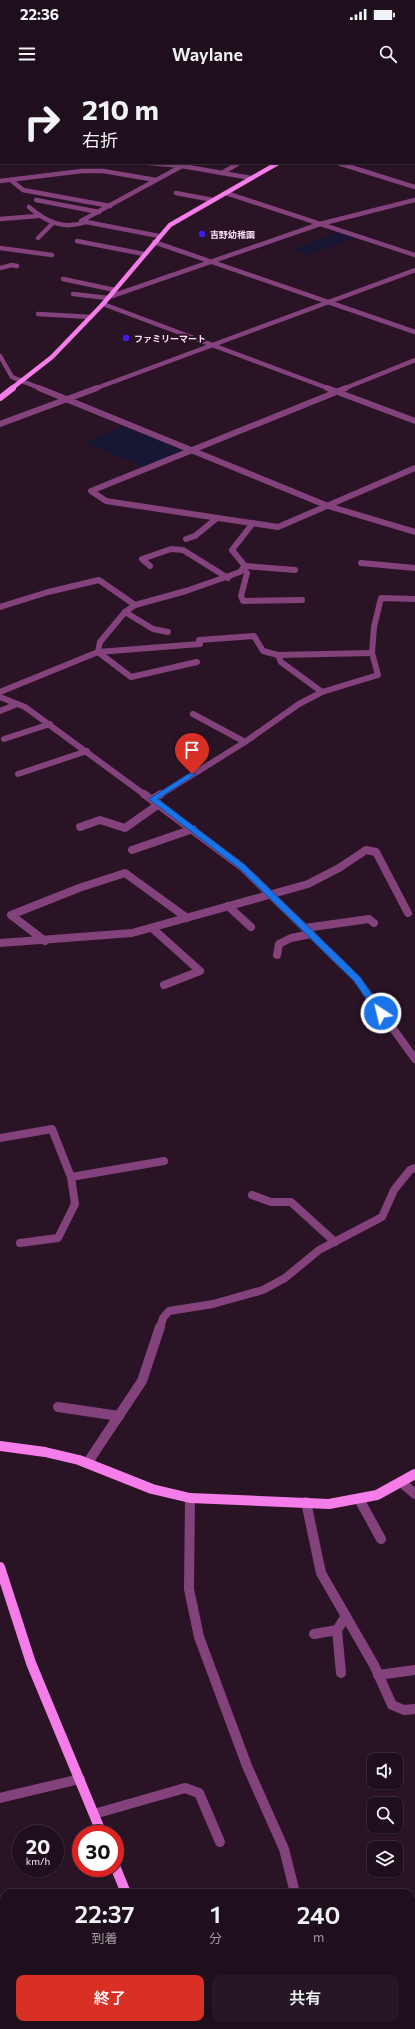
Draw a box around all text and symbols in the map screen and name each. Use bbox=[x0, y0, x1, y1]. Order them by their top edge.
text: 22:36 bbox=[20, 5, 59, 23]
icon: menu bbox=[16, 43, 38, 65]
text: Waylane bbox=[172, 43, 243, 65]
icon: search bbox=[377, 43, 399, 65]
text: 210 m bbox=[82, 92, 159, 126]
icon: right bbox=[16, 96, 68, 148]
text: 右折 bbox=[82, 129, 118, 151]
marker: 吉野幼稚園 bbox=[197, 229, 207, 239]
place label: 吉野幼稚園 bbox=[210, 229, 255, 240]
marker: ファミリーマート bbox=[121, 333, 131, 343]
place label: ファミリーマート bbox=[134, 333, 206, 344]
pin bbox=[175, 733, 209, 774]
icon: arrive bbox=[181, 739, 203, 761]
position arrow bbox=[360, 992, 402, 1034]
map controls bbox=[367, 1753, 403, 1877]
button: sound bbox=[367, 1753, 403, 1789]
button: search bbox=[367, 1797, 403, 1833]
speed limit sign: 30 bbox=[72, 1825, 124, 1877]
text: 20 bbox=[26, 1834, 50, 1858]
button: layers bbox=[367, 1841, 403, 1877]
text: km/h bbox=[26, 1855, 50, 1867]
text: 22:37 bbox=[75, 1899, 135, 1928]
text: 1 bbox=[210, 1899, 221, 1928]
text: 240 bbox=[297, 1900, 340, 1929]
text: m bbox=[313, 1929, 324, 1945]
text: 到着 bbox=[92, 1930, 118, 1946]
text: 分 bbox=[209, 1930, 222, 1946]
button: 終了 bbox=[16, 1975, 204, 2021]
button: 共有 bbox=[212, 1975, 399, 2021]

